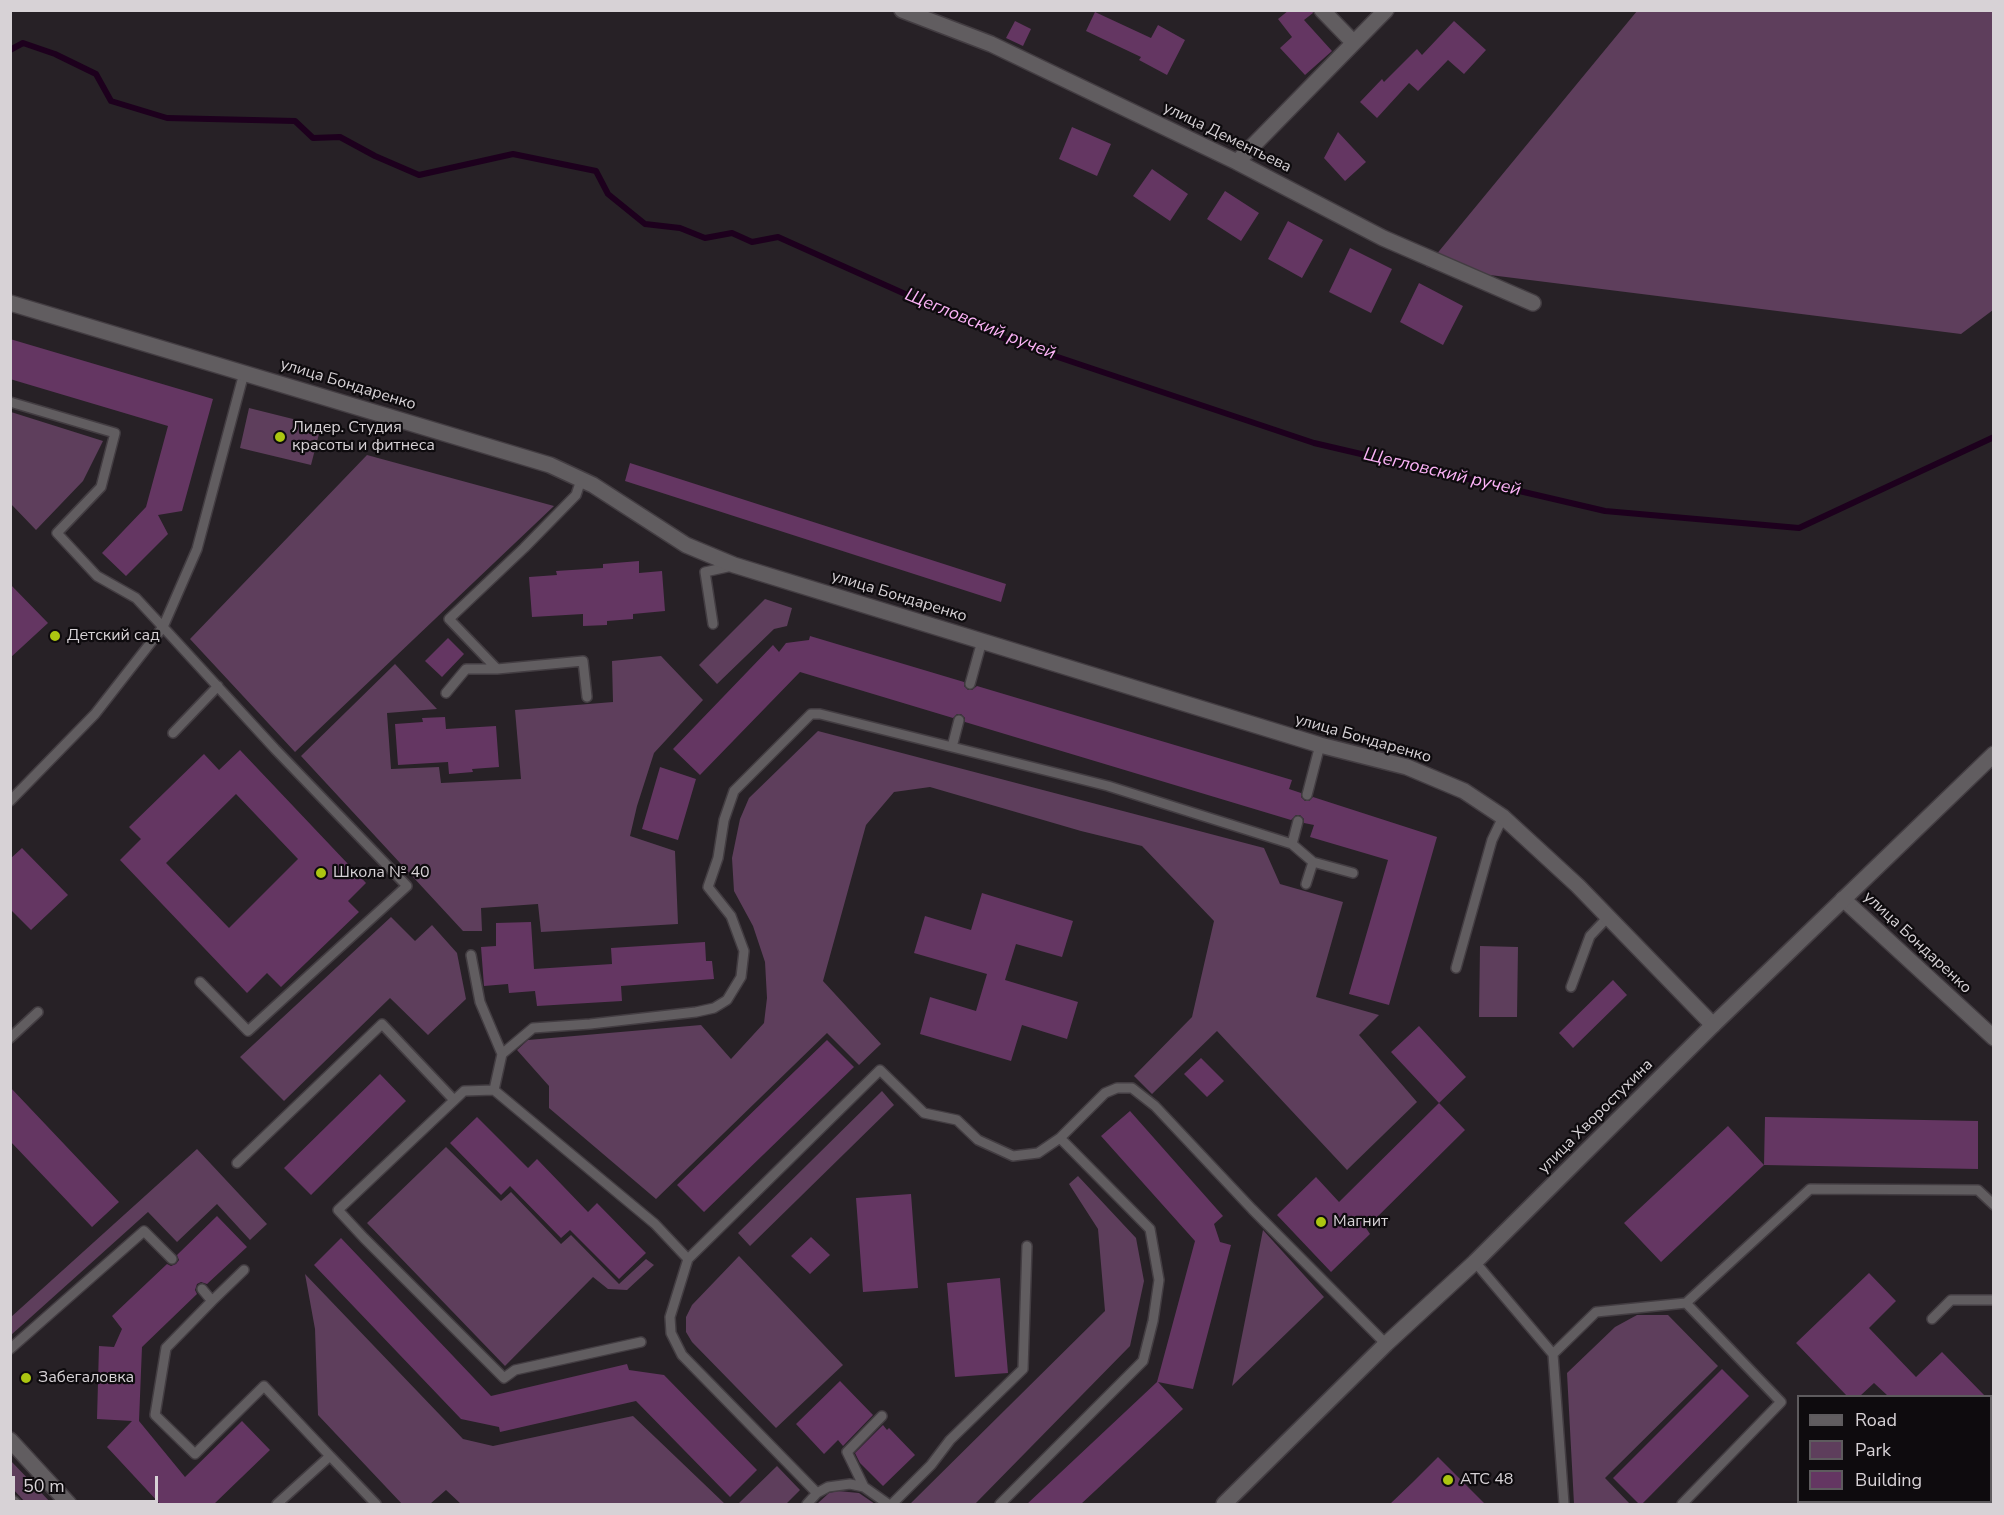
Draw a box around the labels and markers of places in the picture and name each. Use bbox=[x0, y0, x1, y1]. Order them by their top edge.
place label: Лидер. Студия красоты и фитнеса bbox=[292, 418, 435, 456]
marker: Лидер. Студия красоты и фитнеса bbox=[273, 430, 287, 444]
place label: Детский сад bbox=[67, 626, 160, 646]
marker: Детский сад bbox=[48, 629, 62, 643]
place label: Школа № 40 bbox=[333, 863, 430, 883]
marker: Школа № 40 bbox=[314, 866, 328, 880]
place label: Магнит bbox=[1333, 1212, 1388, 1232]
marker: Магнит bbox=[1314, 1215, 1328, 1229]
place label: Забегаловка bbox=[38, 1368, 134, 1388]
marker: Забегаловка bbox=[19, 1371, 33, 1385]
place label: АТС 48 bbox=[1460, 1470, 1513, 1490]
marker: АТС 48 bbox=[1441, 1473, 1455, 1487]

